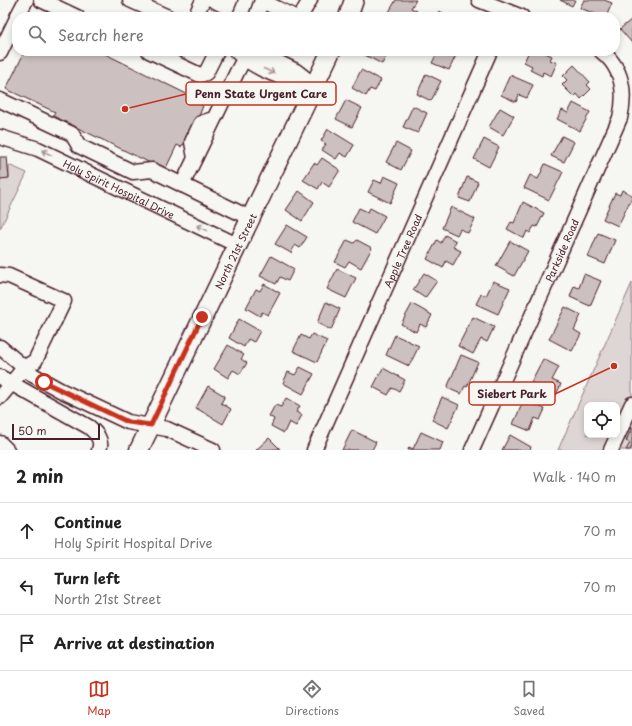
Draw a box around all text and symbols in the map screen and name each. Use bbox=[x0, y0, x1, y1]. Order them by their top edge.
search box bbox=[12, 12, 620, 56]
icon: search bbox=[26, 23, 48, 45]
text: Search here bbox=[58, 23, 144, 46]
one-way arrow bbox=[263, 68, 275, 75]
callout: Penn State Urgent Care bbox=[186, 82, 336, 105]
text: Penn State Urgent Care bbox=[195, 85, 327, 102]
one-way arrow bbox=[42, 149, 54, 156]
street label: Holy Spirit Hospital Drive bbox=[61, 155, 177, 221]
street label: North 21st Street bbox=[210, 210, 259, 291]
street label: Apple Tree Road bbox=[379, 211, 425, 290]
street label: Parkside Road bbox=[541, 216, 582, 284]
one-way arrow bbox=[197, 224, 209, 231]
route end bbox=[193, 308, 211, 326]
route start bbox=[35, 373, 53, 391]
callout: Siebert Park bbox=[469, 382, 555, 405]
text: Siebert Park bbox=[477, 385, 547, 402]
map controls bbox=[584, 402, 620, 438]
button: locate bbox=[584, 402, 620, 438]
scale bar bbox=[12, 422, 100, 441]
text: 50 m bbox=[18, 422, 47, 439]
text: 2 min bbox=[16, 463, 63, 489]
text: Walk · 140 m bbox=[533, 467, 616, 486]
text: Continue bbox=[54, 510, 122, 533]
icon: ahead bbox=[16, 520, 38, 542]
text: 70 m bbox=[583, 521, 616, 540]
text: Holy Spirit Hospital Drive bbox=[54, 533, 213, 552]
text: Turn left bbox=[54, 566, 120, 589]
icon: left bbox=[16, 576, 38, 598]
text: 70 m bbox=[583, 577, 616, 596]
text: North 21st Street bbox=[54, 589, 161, 608]
text: Arrive at destination bbox=[54, 631, 215, 654]
icon: arrive bbox=[16, 632, 38, 654]
tab: Map bbox=[87, 678, 111, 719]
tab: Directions bbox=[285, 678, 339, 719]
tab: Saved bbox=[513, 678, 545, 719]

